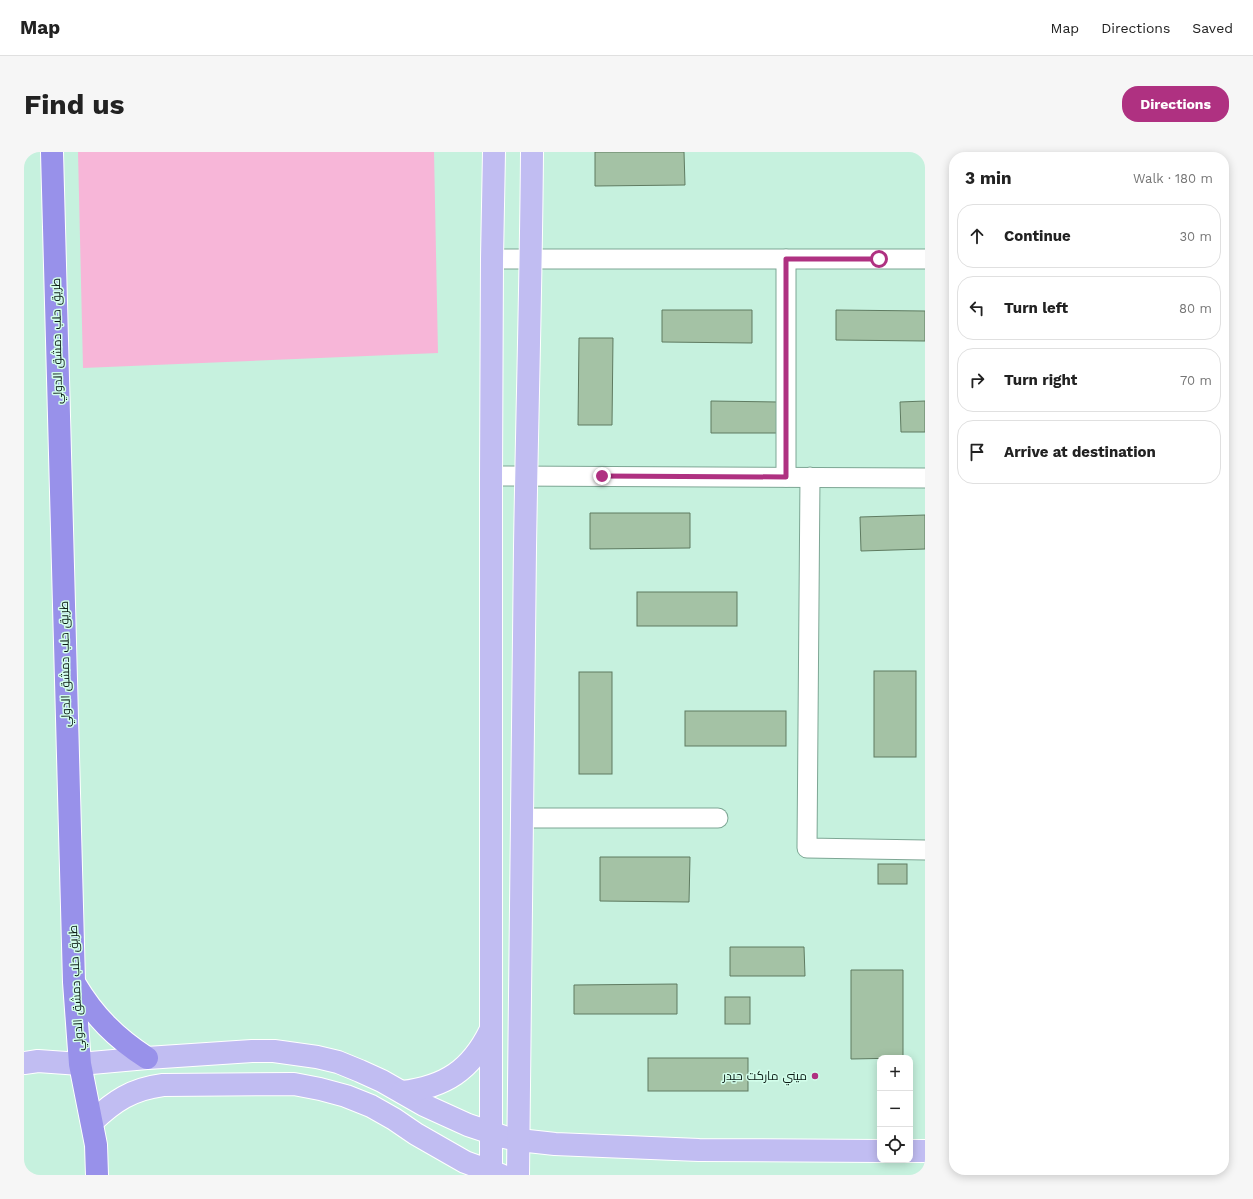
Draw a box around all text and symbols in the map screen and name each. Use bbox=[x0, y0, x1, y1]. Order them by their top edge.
text: Map bbox=[20, 16, 60, 39]
text: Map bbox=[1051, 20, 1079, 36]
text: Directions bbox=[1101, 20, 1170, 36]
text: Saved bbox=[1192, 20, 1233, 36]
button: Directions bbox=[1122, 86, 1229, 122]
text: Find us bbox=[24, 88, 124, 121]
text: 3 min bbox=[965, 168, 1011, 188]
text: Walk · 180 m bbox=[1133, 171, 1213, 186]
icon: ahead bbox=[966, 225, 988, 247]
text: Continue bbox=[1004, 227, 1071, 245]
text: 30 m bbox=[1180, 229, 1212, 244]
route start bbox=[870, 250, 888, 268]
street label: طريق حلب دمشق الدولي bbox=[49, 278, 68, 404]
icon: left bbox=[966, 297, 988, 319]
text: Turn left bbox=[1004, 299, 1068, 317]
text: 80 m bbox=[1179, 301, 1212, 316]
icon: right bbox=[966, 369, 988, 391]
text: Turn right bbox=[1004, 371, 1077, 389]
text: 70 m bbox=[1180, 373, 1212, 388]
icon: arrive bbox=[966, 441, 988, 463]
text: Arrive at destination bbox=[1004, 443, 1156, 461]
route end bbox=[593, 467, 611, 485]
street label: طريق حلب دمشق الدولي bbox=[57, 601, 76, 727]
street label: طريق حلب دمشق الدولي bbox=[66, 924, 89, 1051]
map controls bbox=[877, 1055, 913, 1163]
button: + bbox=[877, 1055, 913, 1091]
place label: ميني ماركت حيدر bbox=[722, 1069, 807, 1086]
marker: ميني ماركت حيدر bbox=[810, 1071, 820, 1081]
button: − bbox=[877, 1091, 913, 1127]
button: locate bbox=[877, 1127, 913, 1163]

